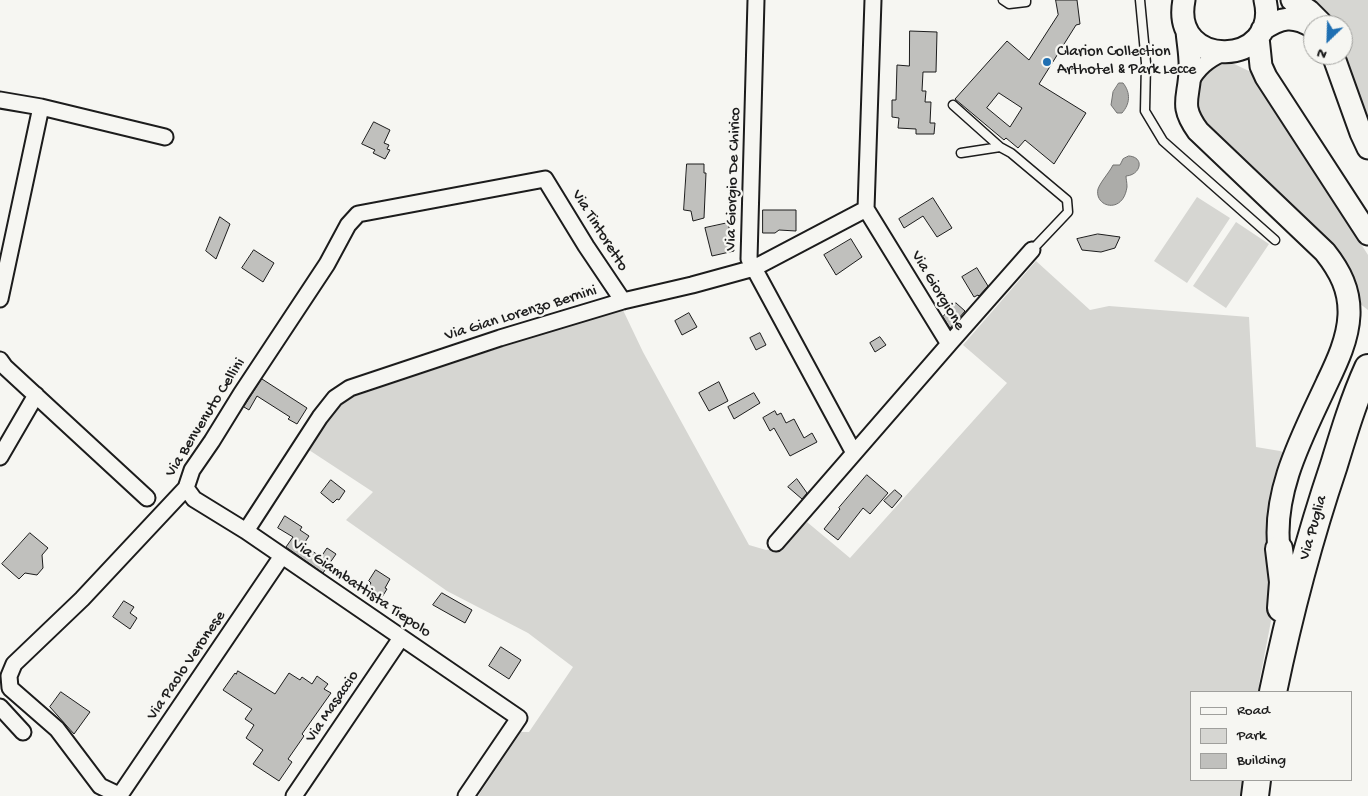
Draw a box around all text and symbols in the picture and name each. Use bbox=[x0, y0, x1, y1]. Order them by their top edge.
north arrow bbox=[1303, 15, 1353, 65]
place label: Clarion Collection Arthotel & Park Lecce bbox=[1057, 43, 1196, 81]
text: N bbox=[1314, 44, 1330, 63]
marker: Clarion Collection Arthotel & Park Lecce bbox=[1041, 56, 1053, 68]
street label: Via Giorgio De Chirico bbox=[722, 107, 746, 251]
street label: Via Tintoretto bbox=[566, 187, 632, 275]
street label: Via Giorgione bbox=[906, 248, 968, 334]
street label: Via Gian Lorenzo Bernini bbox=[443, 282, 599, 346]
street label: Via Benvenuto Cellini bbox=[162, 355, 250, 481]
street label: Via Puglia bbox=[1296, 493, 1332, 563]
street label: Via Giambattista Tiepolo bbox=[288, 535, 434, 643]
street label: Via Paolo Veronese bbox=[143, 608, 231, 724]
street label: Via Masaccio bbox=[302, 667, 364, 747]
legend bbox=[1190, 691, 1353, 781]
text: Road bbox=[1237, 702, 1270, 720]
text: Park bbox=[1237, 727, 1266, 745]
text: Building bbox=[1237, 752, 1286, 770]

